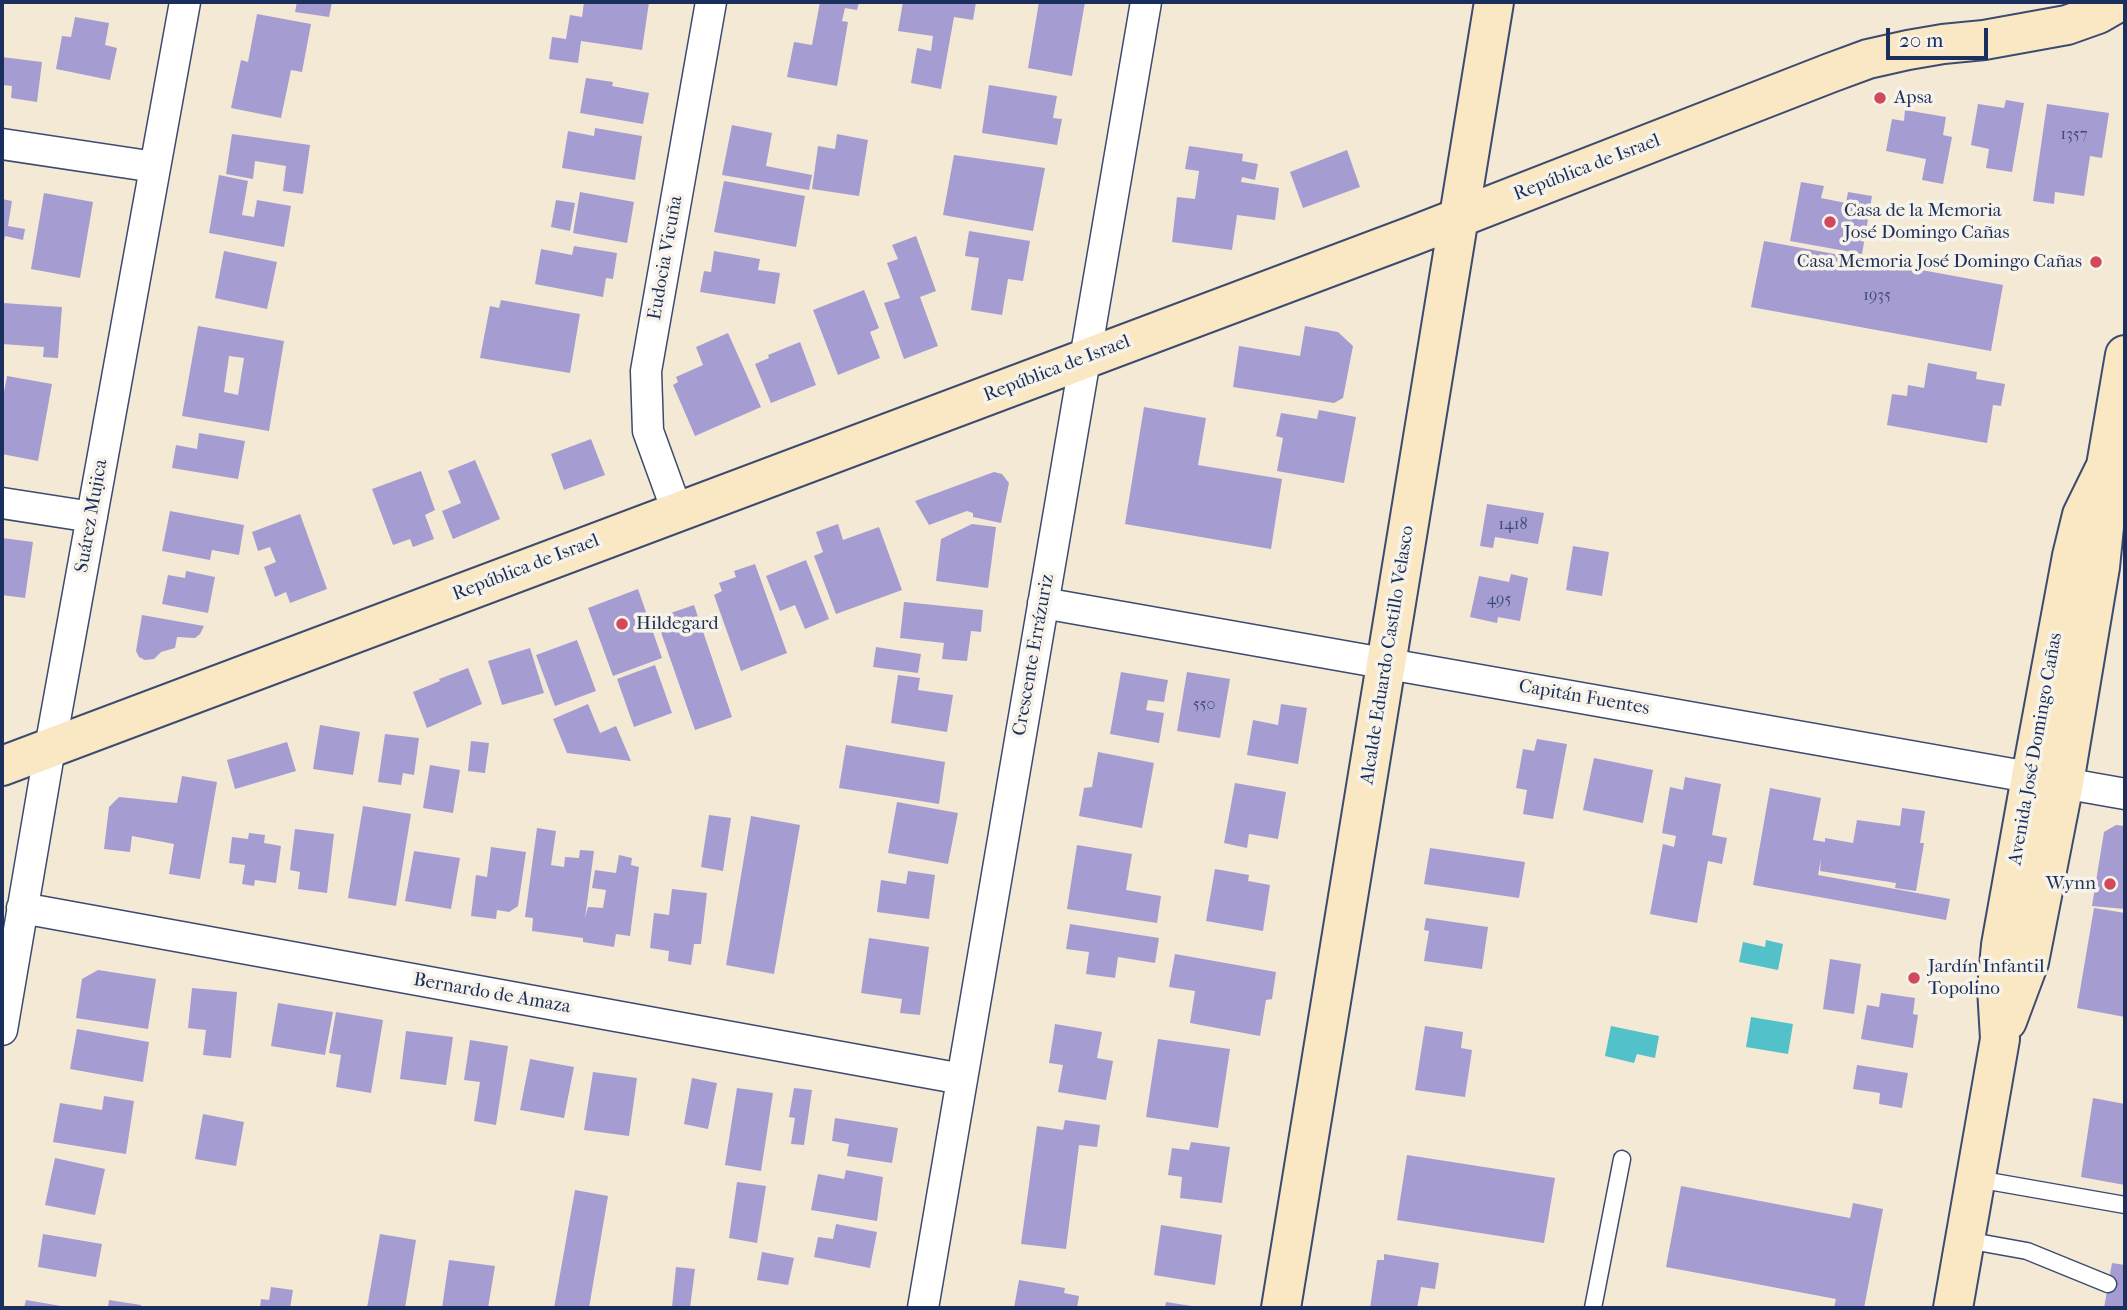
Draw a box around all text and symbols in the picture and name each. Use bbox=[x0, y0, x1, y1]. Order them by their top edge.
scale bar bbox=[1889, 14, 1990, 58]
text: 20 m bbox=[1899, 28, 1943, 52]
place label: Apsa bbox=[1894, 87, 1932, 109]
marker: Apsa bbox=[1872, 90, 1888, 106]
house number: 1357 bbox=[2061, 125, 2087, 145]
street label: República de Israel bbox=[1510, 130, 1664, 206]
street label: Eudocia Vicuña bbox=[644, 194, 688, 322]
place label: Casa de la Memoria José Domingo Cañas bbox=[1844, 200, 2010, 244]
marker: Casa de la Memoria José Domingo Cañas bbox=[1822, 214, 1838, 230]
place label: Casa Memoria José Domingo Cañas bbox=[1797, 251, 2082, 273]
marker: Casa Memoria José Domingo Cañas bbox=[2088, 254, 2104, 270]
house number: 1935 bbox=[1863, 286, 1891, 306]
street label: República de Israel bbox=[980, 331, 1134, 407]
street label: Suárez Mujica bbox=[71, 458, 113, 574]
house number: 1418 bbox=[1499, 515, 1527, 535]
street label: Alcalde Eduardo Castillo Velasco bbox=[1356, 524, 1420, 786]
street label: República de Israel bbox=[449, 530, 603, 606]
street label: Crescente Errázuriz bbox=[1009, 572, 1059, 738]
house number: 495 bbox=[1487, 590, 1511, 610]
place label: Hildegard bbox=[636, 613, 719, 635]
marker: Hildegard bbox=[614, 616, 630, 632]
street label: Avenida José Domingo Cañas bbox=[2004, 631, 2068, 867]
street label: Capitán Fuentes bbox=[1517, 675, 1651, 721]
house number: 550 bbox=[1193, 695, 1215, 715]
place label: Wynn bbox=[2046, 873, 2096, 895]
marker: Wynn bbox=[2102, 876, 2118, 892]
place label: Jardín Infantil Topolino bbox=[1928, 956, 2044, 1000]
street label: Bernardo de Amaza bbox=[411, 969, 573, 1019]
marker: Jardín Infantil Topolino bbox=[1906, 970, 1922, 986]

